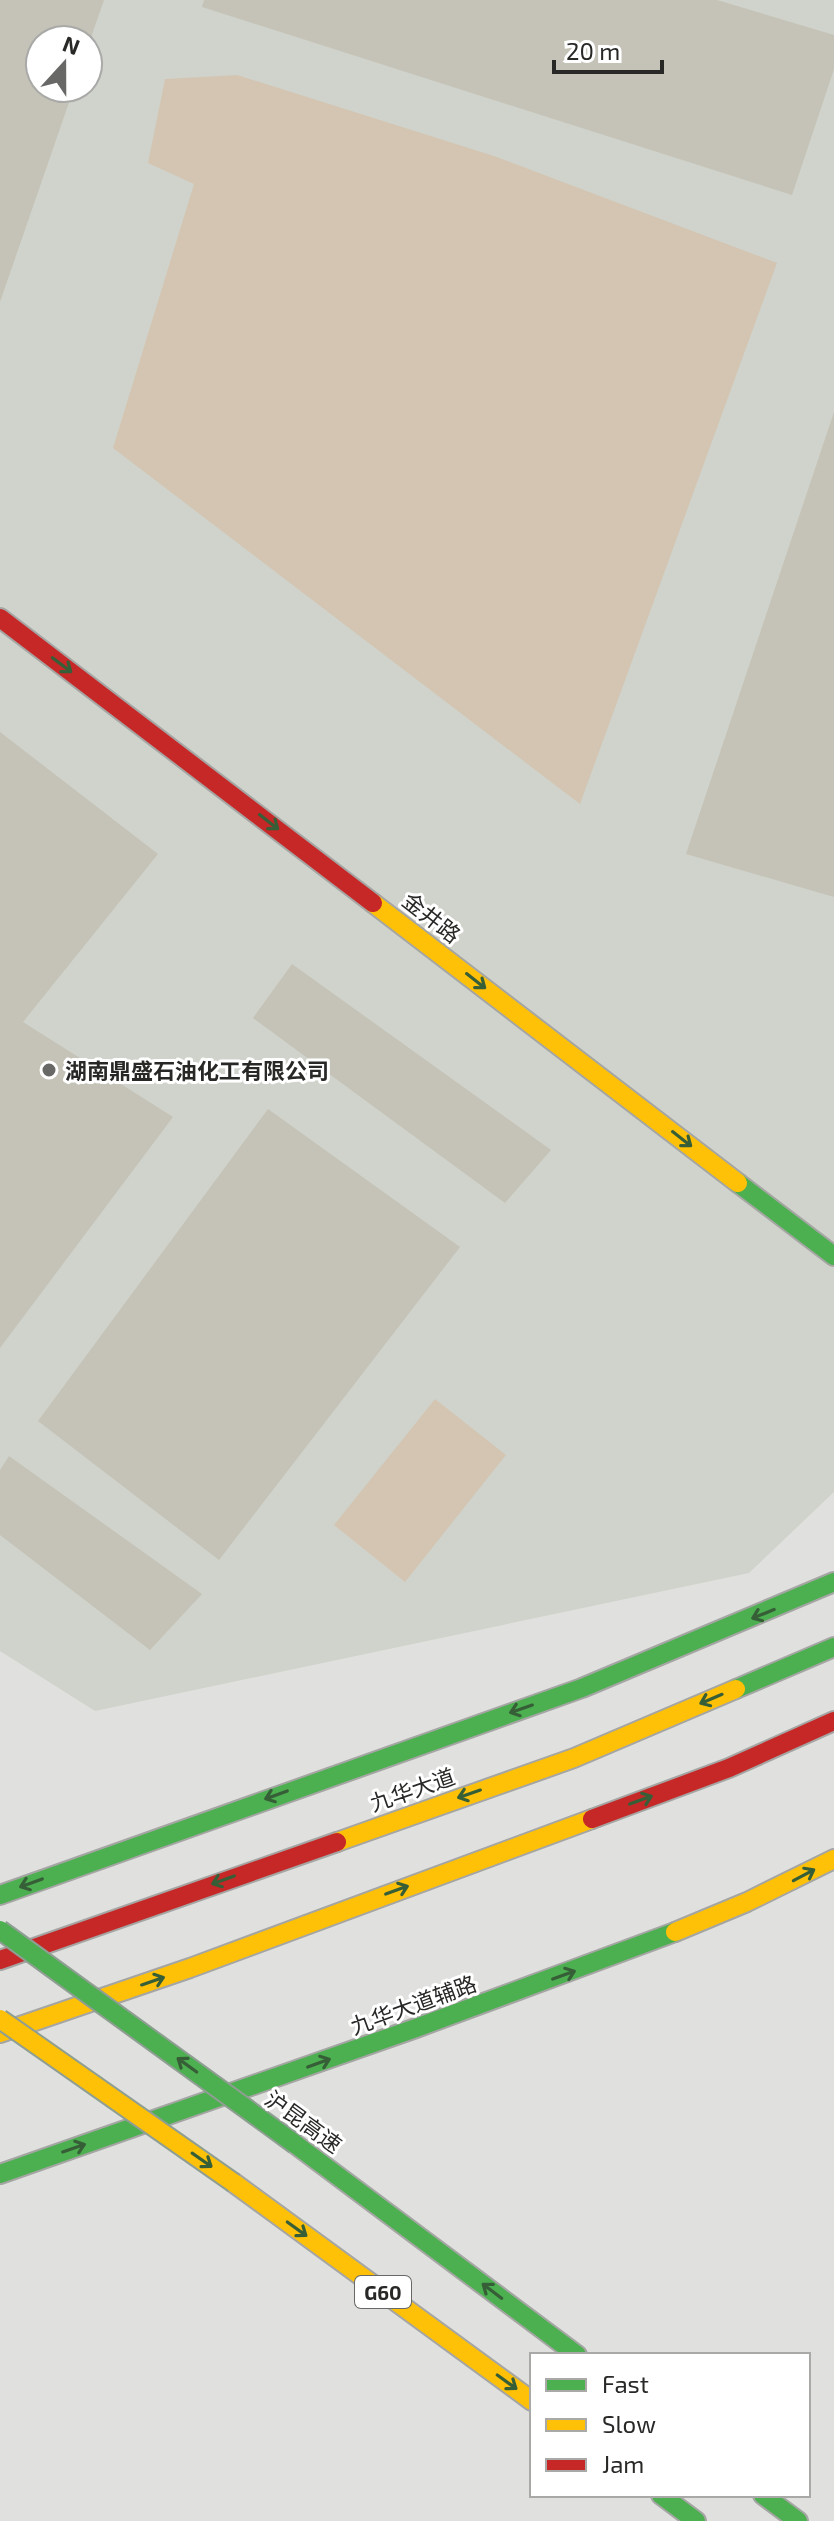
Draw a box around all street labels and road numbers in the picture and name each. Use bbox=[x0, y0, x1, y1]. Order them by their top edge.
street label: 金井路 bbox=[398, 886, 466, 948]
street label: 九华大道 bbox=[366, 1762, 458, 1816]
street label: 九华大道辅路 bbox=[347, 1969, 479, 2039]
street label: 沪昆高速 bbox=[261, 2085, 347, 2157]
road number: G60 bbox=[355, 2276, 411, 2308]

